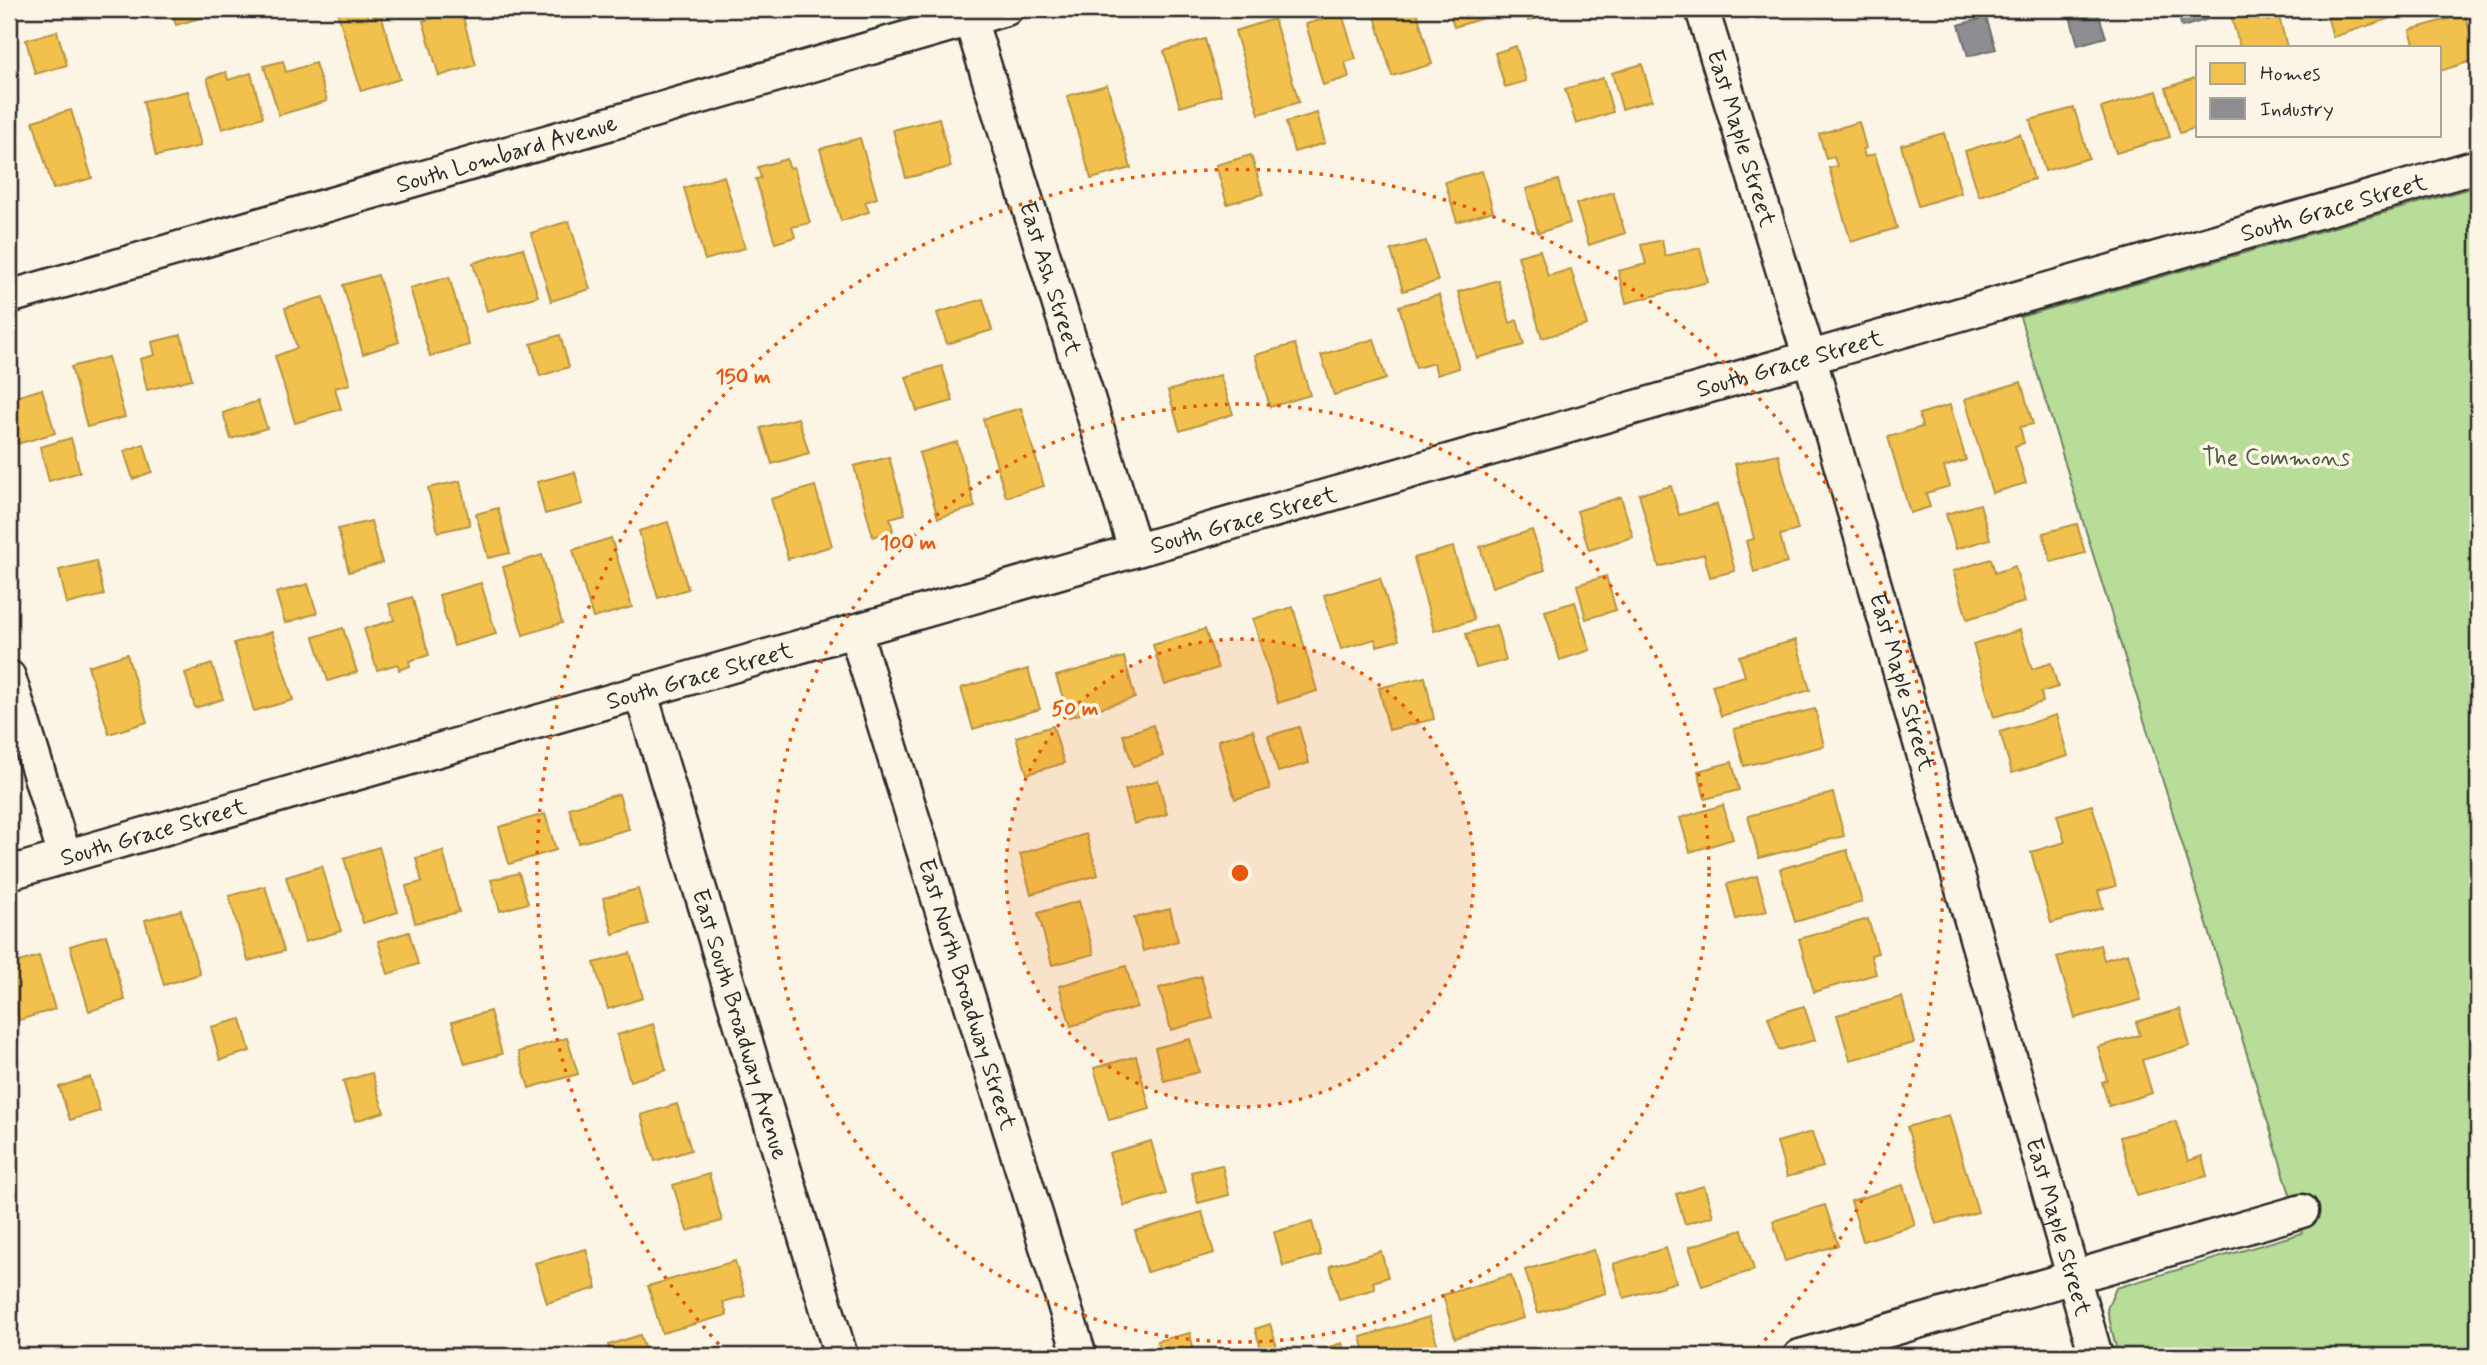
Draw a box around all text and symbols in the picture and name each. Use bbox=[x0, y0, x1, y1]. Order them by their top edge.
street label: East Maple Street bbox=[1698, 46, 1782, 231]
legend bbox=[2196, 46, 2442, 136]
text: Homes bbox=[2260, 60, 2320, 88]
text: Industry bbox=[2260, 96, 2334, 124]
street label: South Lombard Avenue bbox=[393, 108, 621, 201]
street label: South Grace Street bbox=[2237, 167, 2431, 250]
street label: East Ash Street bbox=[1011, 198, 1088, 360]
street label: South Grace Street bbox=[1693, 323, 1887, 406]
text: 150 m bbox=[715, 363, 771, 391]
park label: The Commons bbox=[2202, 443, 2351, 474]
street label: South Grace Street bbox=[1147, 480, 1340, 562]
text: 100 m bbox=[880, 529, 936, 557]
street label: East Maple Street bbox=[1861, 589, 1941, 775]
street label: South Grace Street bbox=[603, 635, 796, 718]
text: 50 m bbox=[1052, 695, 1099, 723]
street label: South Grace Street bbox=[57, 792, 250, 875]
street label: East North Broadway Street bbox=[910, 855, 1023, 1134]
centre of rings bbox=[1228, 861, 1252, 885]
street label: East South Broadway Avenue bbox=[684, 885, 795, 1164]
street label: East Maple Street bbox=[2017, 1134, 2098, 1320]

